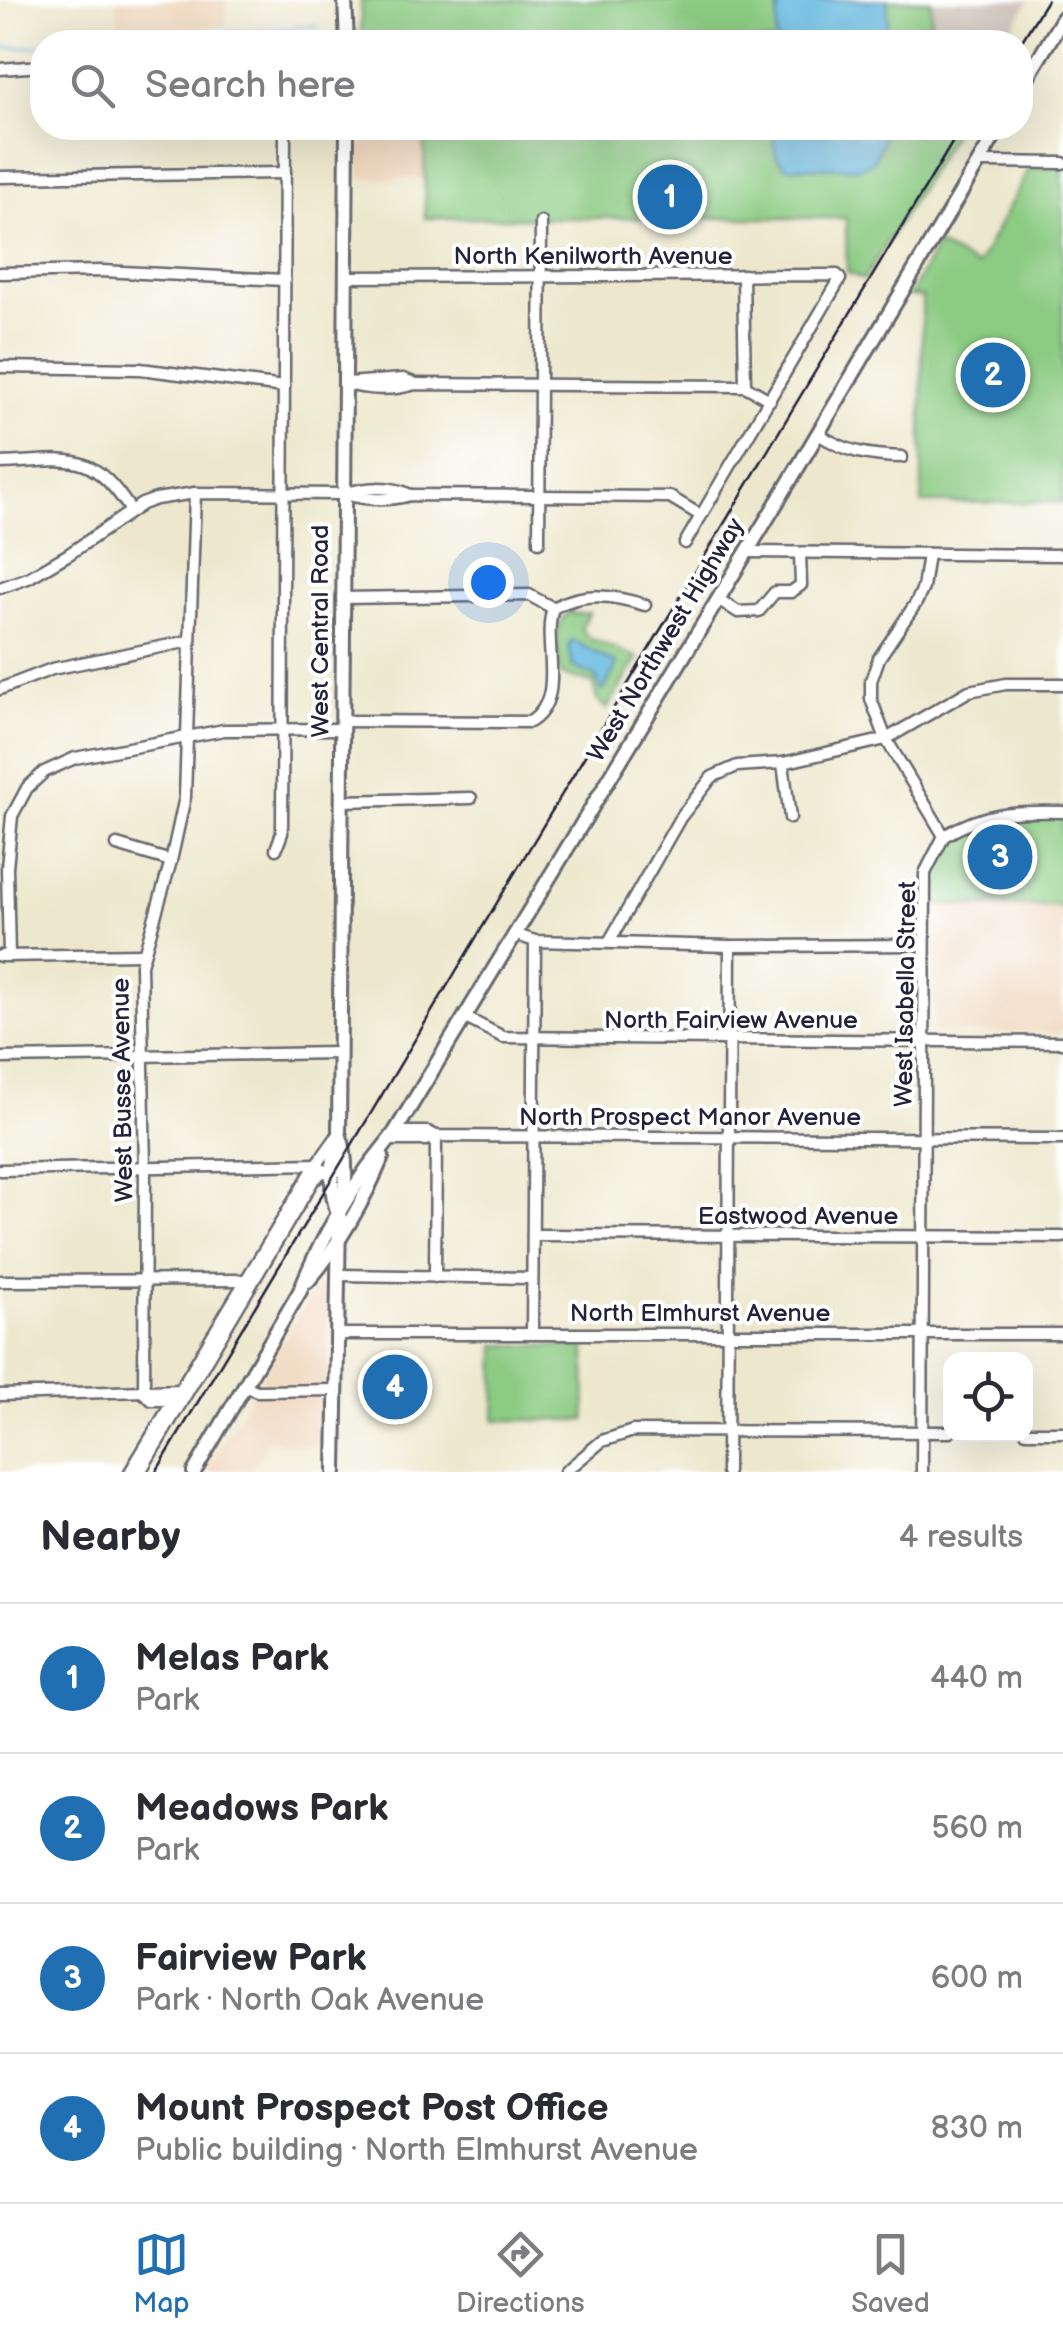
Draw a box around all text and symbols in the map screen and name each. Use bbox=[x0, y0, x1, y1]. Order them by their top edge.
search box bbox=[30, 30, 1033, 140]
icon: search bbox=[65, 58, 120, 113]
text: Search here bbox=[145, 63, 356, 108]
pin: 1 bbox=[638, 160, 702, 234]
street label: North Kenilworth Avenue bbox=[453, 241, 733, 272]
pin: 2 bbox=[960, 338, 1026, 412]
street label: West Northwest Highway bbox=[581, 512, 752, 768]
street label: West Central Road bbox=[305, 525, 336, 737]
your location bbox=[463, 557, 514, 608]
pin: 3 bbox=[968, 820, 1032, 894]
street label: West Isabella Street bbox=[889, 880, 923, 1107]
street label: West Busse Avenue bbox=[106, 977, 140, 1202]
street label: North Fairview Avenue bbox=[604, 1005, 858, 1036]
street label: North Prospect Manor Avenue bbox=[519, 1102, 861, 1133]
street label: Eastwood Avenue bbox=[698, 1201, 898, 1232]
street label: North Elmhurst Avenue bbox=[570, 1298, 830, 1329]
pin: 4 bbox=[362, 1350, 428, 1424]
map controls bbox=[943, 1352, 1033, 1442]
button: locate bbox=[943, 1352, 1033, 1442]
text: Nearby bbox=[40, 1512, 180, 1563]
text: 4 results bbox=[899, 1518, 1023, 1557]
text: Melas Park bbox=[135, 1636, 329, 1681]
text: 1 bbox=[66, 1659, 79, 1698]
text: 440 m bbox=[930, 1659, 1023, 1698]
text: Park bbox=[135, 1681, 199, 1720]
text: Meadows Park bbox=[135, 1786, 388, 1831]
text: 2 bbox=[63, 1809, 82, 1848]
text: 560 m bbox=[931, 1809, 1023, 1848]
text: Park bbox=[135, 1831, 199, 1870]
text: Fairview Park bbox=[135, 1936, 367, 1981]
text: 3 bbox=[63, 1959, 82, 1998]
text: 600 m bbox=[931, 1959, 1023, 1998]
text: Park · North Oak Avenue bbox=[135, 1981, 484, 2020]
text: Mount Prospect Post Office bbox=[135, 2086, 609, 2131]
text: 4 bbox=[63, 2109, 82, 2148]
text: 830 m bbox=[931, 2109, 1023, 2148]
text: Public building · North Elmhurst Avenue bbox=[135, 2131, 698, 2170]
tab: Map bbox=[133, 2227, 190, 2320]
tab: Directions bbox=[456, 2227, 585, 2320]
tab: Saved bbox=[851, 2227, 930, 2320]

